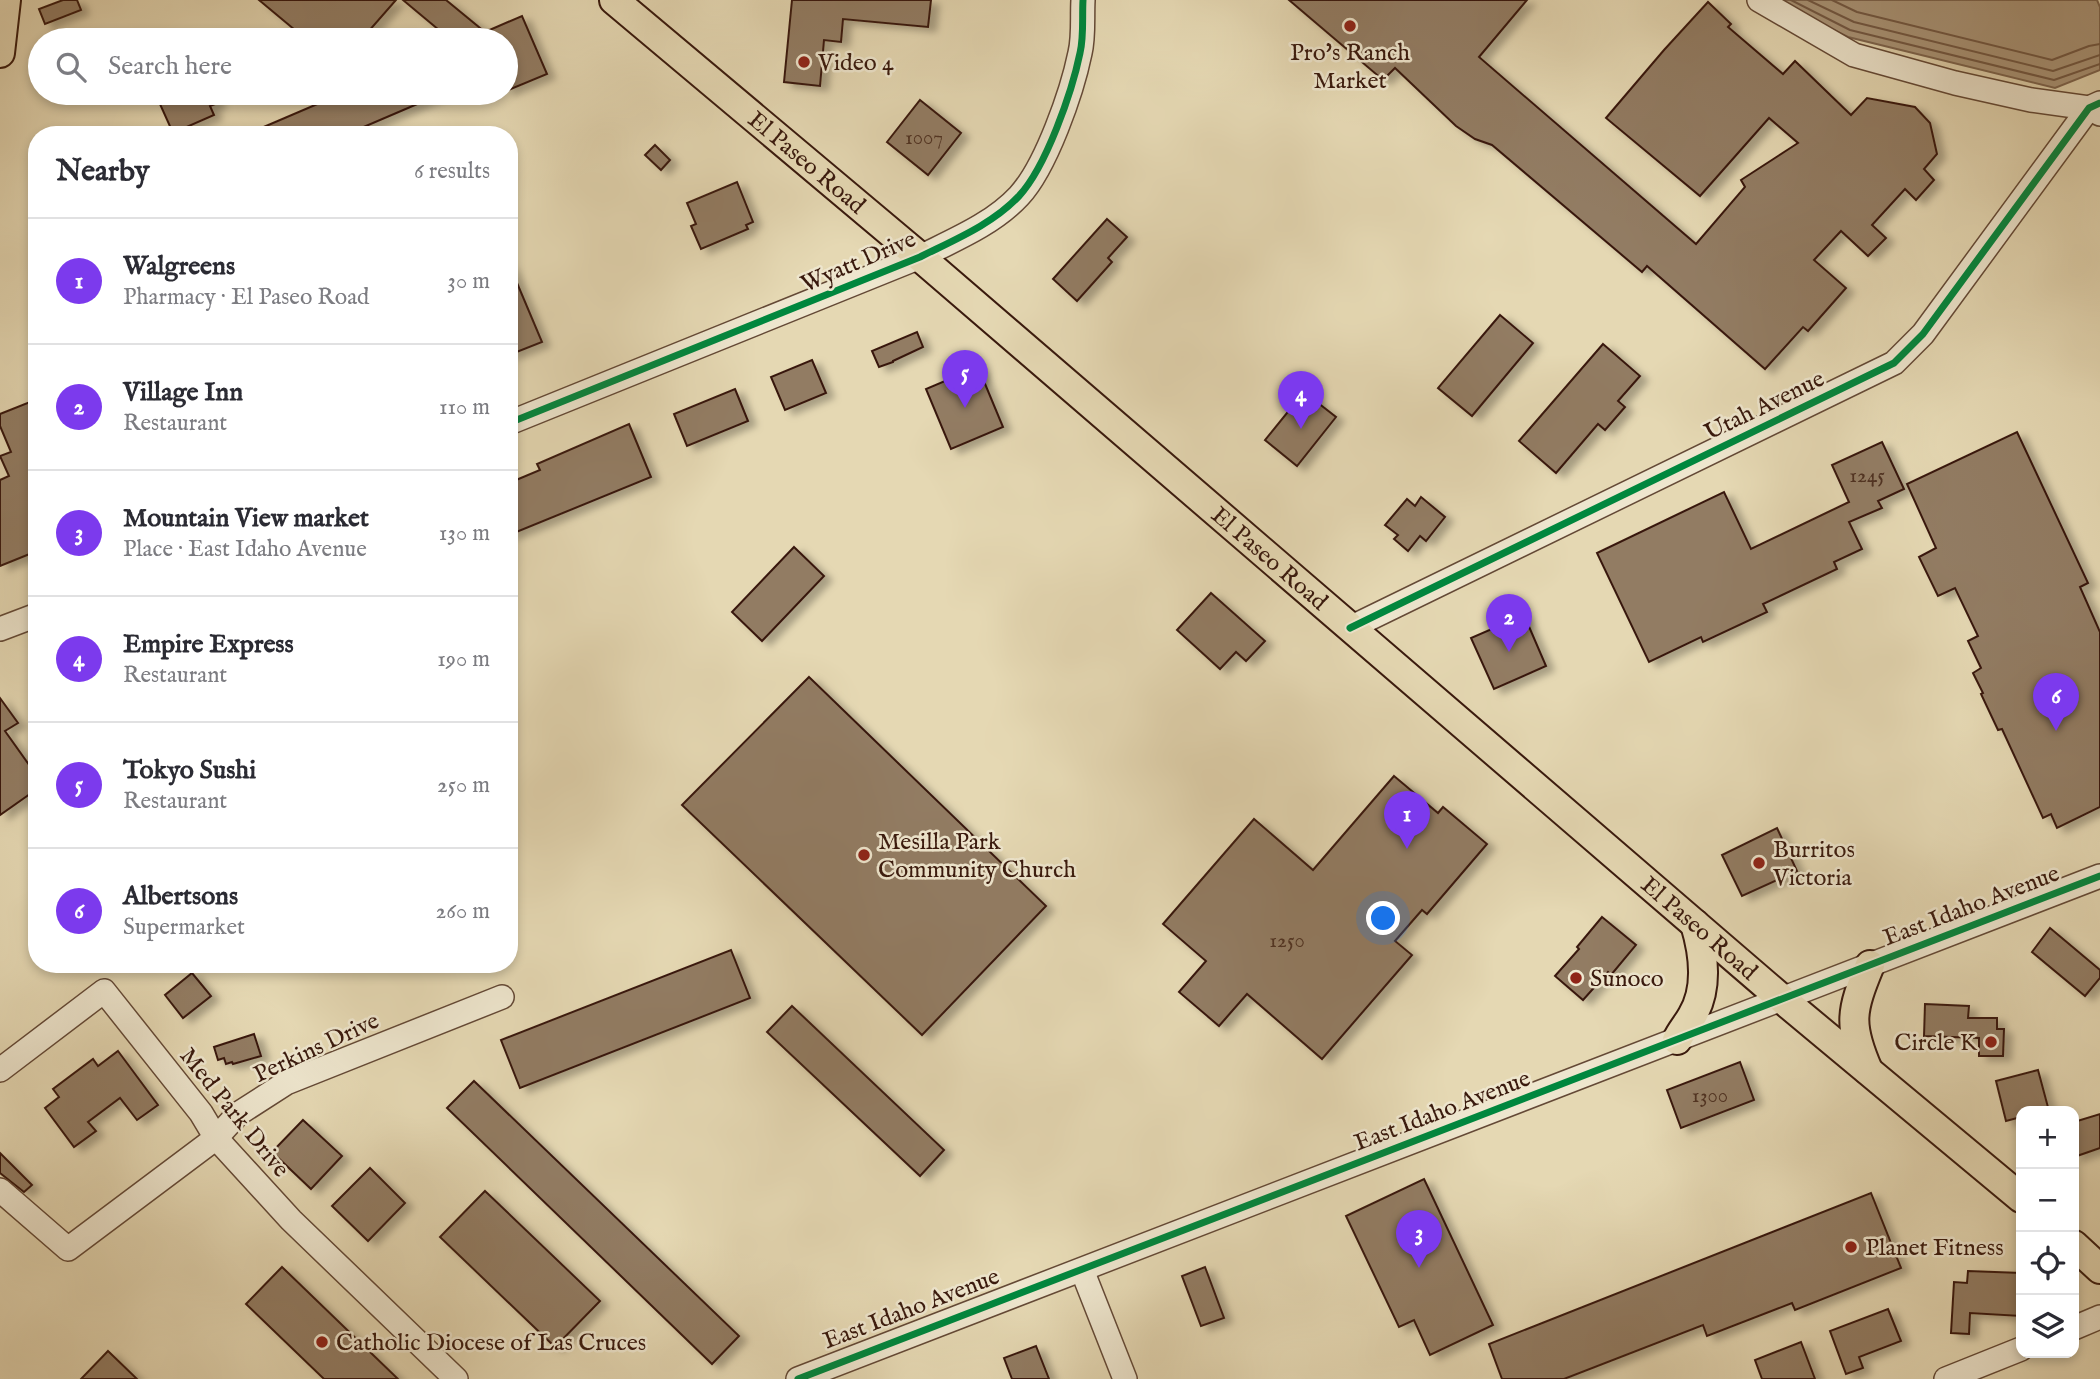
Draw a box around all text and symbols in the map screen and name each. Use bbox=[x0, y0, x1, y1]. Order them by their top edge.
marker: Pro's Ranch Market bbox=[1342, 18, 1358, 34]
search box bbox=[28, 28, 518, 105]
place label: Pro's Ranch Market bbox=[1290, 38, 1410, 97]
icon: search bbox=[52, 48, 90, 86]
place label: Video 4 bbox=[817, 48, 894, 79]
text: Search here bbox=[108, 50, 232, 83]
marker: Video 4 bbox=[796, 54, 812, 70]
street label: El Paseo Road bbox=[741, 105, 871, 222]
house number: 1007 bbox=[905, 125, 943, 152]
text: Nearby bbox=[56, 153, 149, 191]
text: 6 results bbox=[414, 157, 490, 186]
street label: Wyatt Drive bbox=[796, 224, 921, 301]
text: Walgreens bbox=[123, 250, 235, 283]
text: 1 bbox=[75, 267, 83, 296]
text: 30 m bbox=[447, 267, 490, 296]
text: Pharmacy · El Paseo Road bbox=[123, 283, 369, 312]
pin: 5 bbox=[942, 350, 988, 408]
street label: Utah Avenue bbox=[1700, 364, 1830, 449]
pin: 4 bbox=[1278, 371, 1324, 429]
text: Village Inn bbox=[123, 376, 243, 409]
text: 2 bbox=[74, 393, 84, 422]
text: 110 m bbox=[439, 393, 490, 422]
text: Restaurant bbox=[123, 409, 227, 438]
house number: 1245 bbox=[1849, 463, 1885, 490]
street label: El Paseo Road bbox=[1204, 500, 1334, 618]
text: Mountain View market bbox=[123, 502, 369, 535]
text: 3 bbox=[75, 519, 83, 548]
text: 130 m bbox=[439, 519, 490, 548]
text: Place · East Idaho Avenue bbox=[123, 535, 367, 564]
pin: 2 bbox=[1486, 594, 1532, 652]
text: Empire Express bbox=[123, 628, 294, 661]
text: 4 bbox=[73, 645, 85, 674]
text: 190 m bbox=[437, 645, 490, 674]
text: Restaurant bbox=[123, 661, 227, 690]
pin: 6 bbox=[2033, 673, 2079, 731]
text: Tokyo Sushi bbox=[123, 754, 256, 787]
text: 5 bbox=[75, 771, 83, 800]
text: 250 m bbox=[437, 771, 490, 800]
text: Restaurant bbox=[123, 787, 227, 816]
pin: 1 bbox=[1384, 791, 1430, 849]
place label: Mesilla Park Community Church bbox=[878, 827, 1076, 886]
place label: Burritos Victoria bbox=[1772, 835, 1855, 894]
marker: Mesilla Park Community Church bbox=[856, 847, 872, 863]
marker: Burritos Victoria bbox=[1751, 855, 1767, 871]
street label: East Idaho Avenue bbox=[1879, 859, 2064, 954]
street label: El Paseo Road bbox=[1634, 870, 1763, 988]
text: Albertsons bbox=[123, 880, 238, 913]
text: 6 bbox=[74, 897, 84, 926]
text: 260 m bbox=[435, 897, 490, 926]
your location bbox=[1366, 901, 1400, 935]
text: Supermarket bbox=[123, 913, 245, 942]
house number: 1250 bbox=[1269, 928, 1305, 955]
place label: Sunoco bbox=[1590, 964, 1664, 995]
marker: Sunoco bbox=[1568, 970, 1584, 986]
street label: Perkins Drive bbox=[249, 1006, 384, 1091]
place label: Circle K bbox=[1894, 1028, 1978, 1059]
marker: Circle K bbox=[1983, 1034, 1999, 1050]
street label: Med Park Drive bbox=[172, 1042, 296, 1184]
street label: East Idaho Avenue bbox=[1350, 1064, 1535, 1159]
house number: 1300 bbox=[1692, 1083, 1728, 1110]
map controls bbox=[2016, 1106, 2079, 1358]
button: + bbox=[2016, 1106, 2079, 1169]
button: − bbox=[2016, 1169, 2079, 1232]
pin: 3 bbox=[1396, 1210, 1442, 1268]
button: locate bbox=[2016, 1232, 2079, 1295]
place label: Planet Fitness bbox=[1865, 1233, 2004, 1264]
marker: Planet Fitness bbox=[1843, 1239, 1859, 1255]
street label: East Idaho Avenue bbox=[819, 1262, 1004, 1357]
button: layers bbox=[2016, 1295, 2079, 1358]
place label: Catholic Diocese of Las Cruces bbox=[336, 1328, 646, 1359]
marker: Catholic Diocese of Las Cruces bbox=[314, 1334, 330, 1350]

